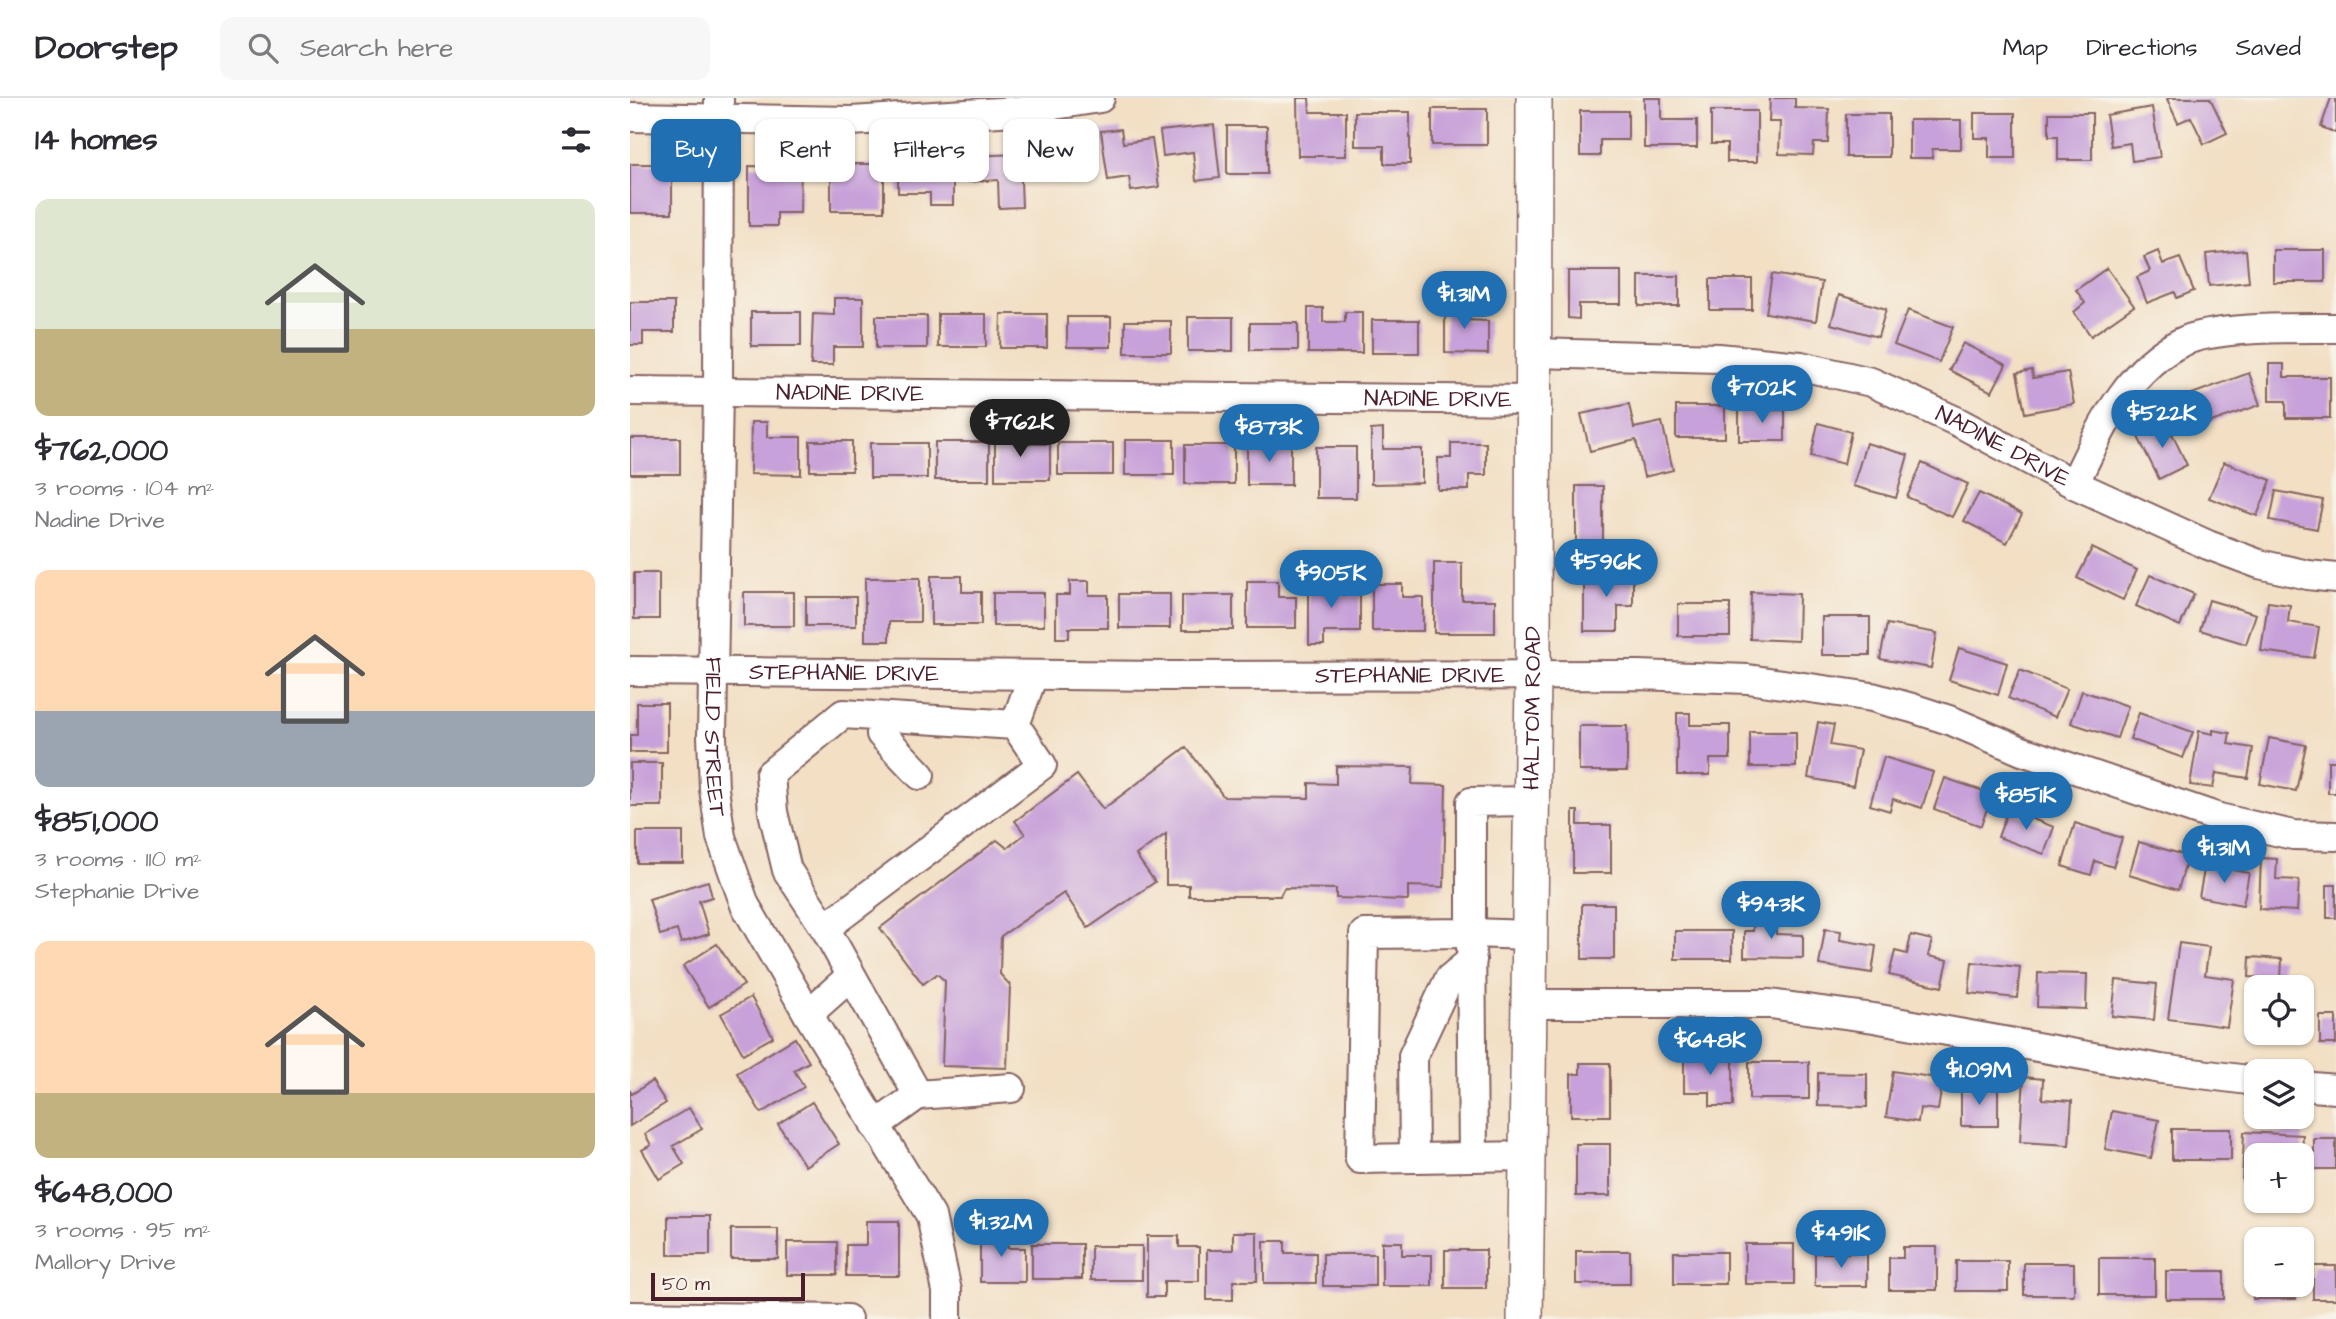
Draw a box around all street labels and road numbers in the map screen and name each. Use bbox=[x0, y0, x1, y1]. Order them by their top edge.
street label: NADINE DRIVE bbox=[776, 376, 924, 410]
street label: NADINE DRIVE bbox=[1364, 382, 1512, 416]
street label: NADINE DRIVE bbox=[1931, 398, 2076, 495]
street label: HALTOM ROAD bbox=[1516, 626, 1549, 790]
street label: STEPHANIE DRIVE bbox=[749, 656, 939, 690]
street label: FIELD STREET bbox=[696, 657, 734, 820]
street label: STEPHANIE DRIVE bbox=[1315, 659, 1505, 692]

